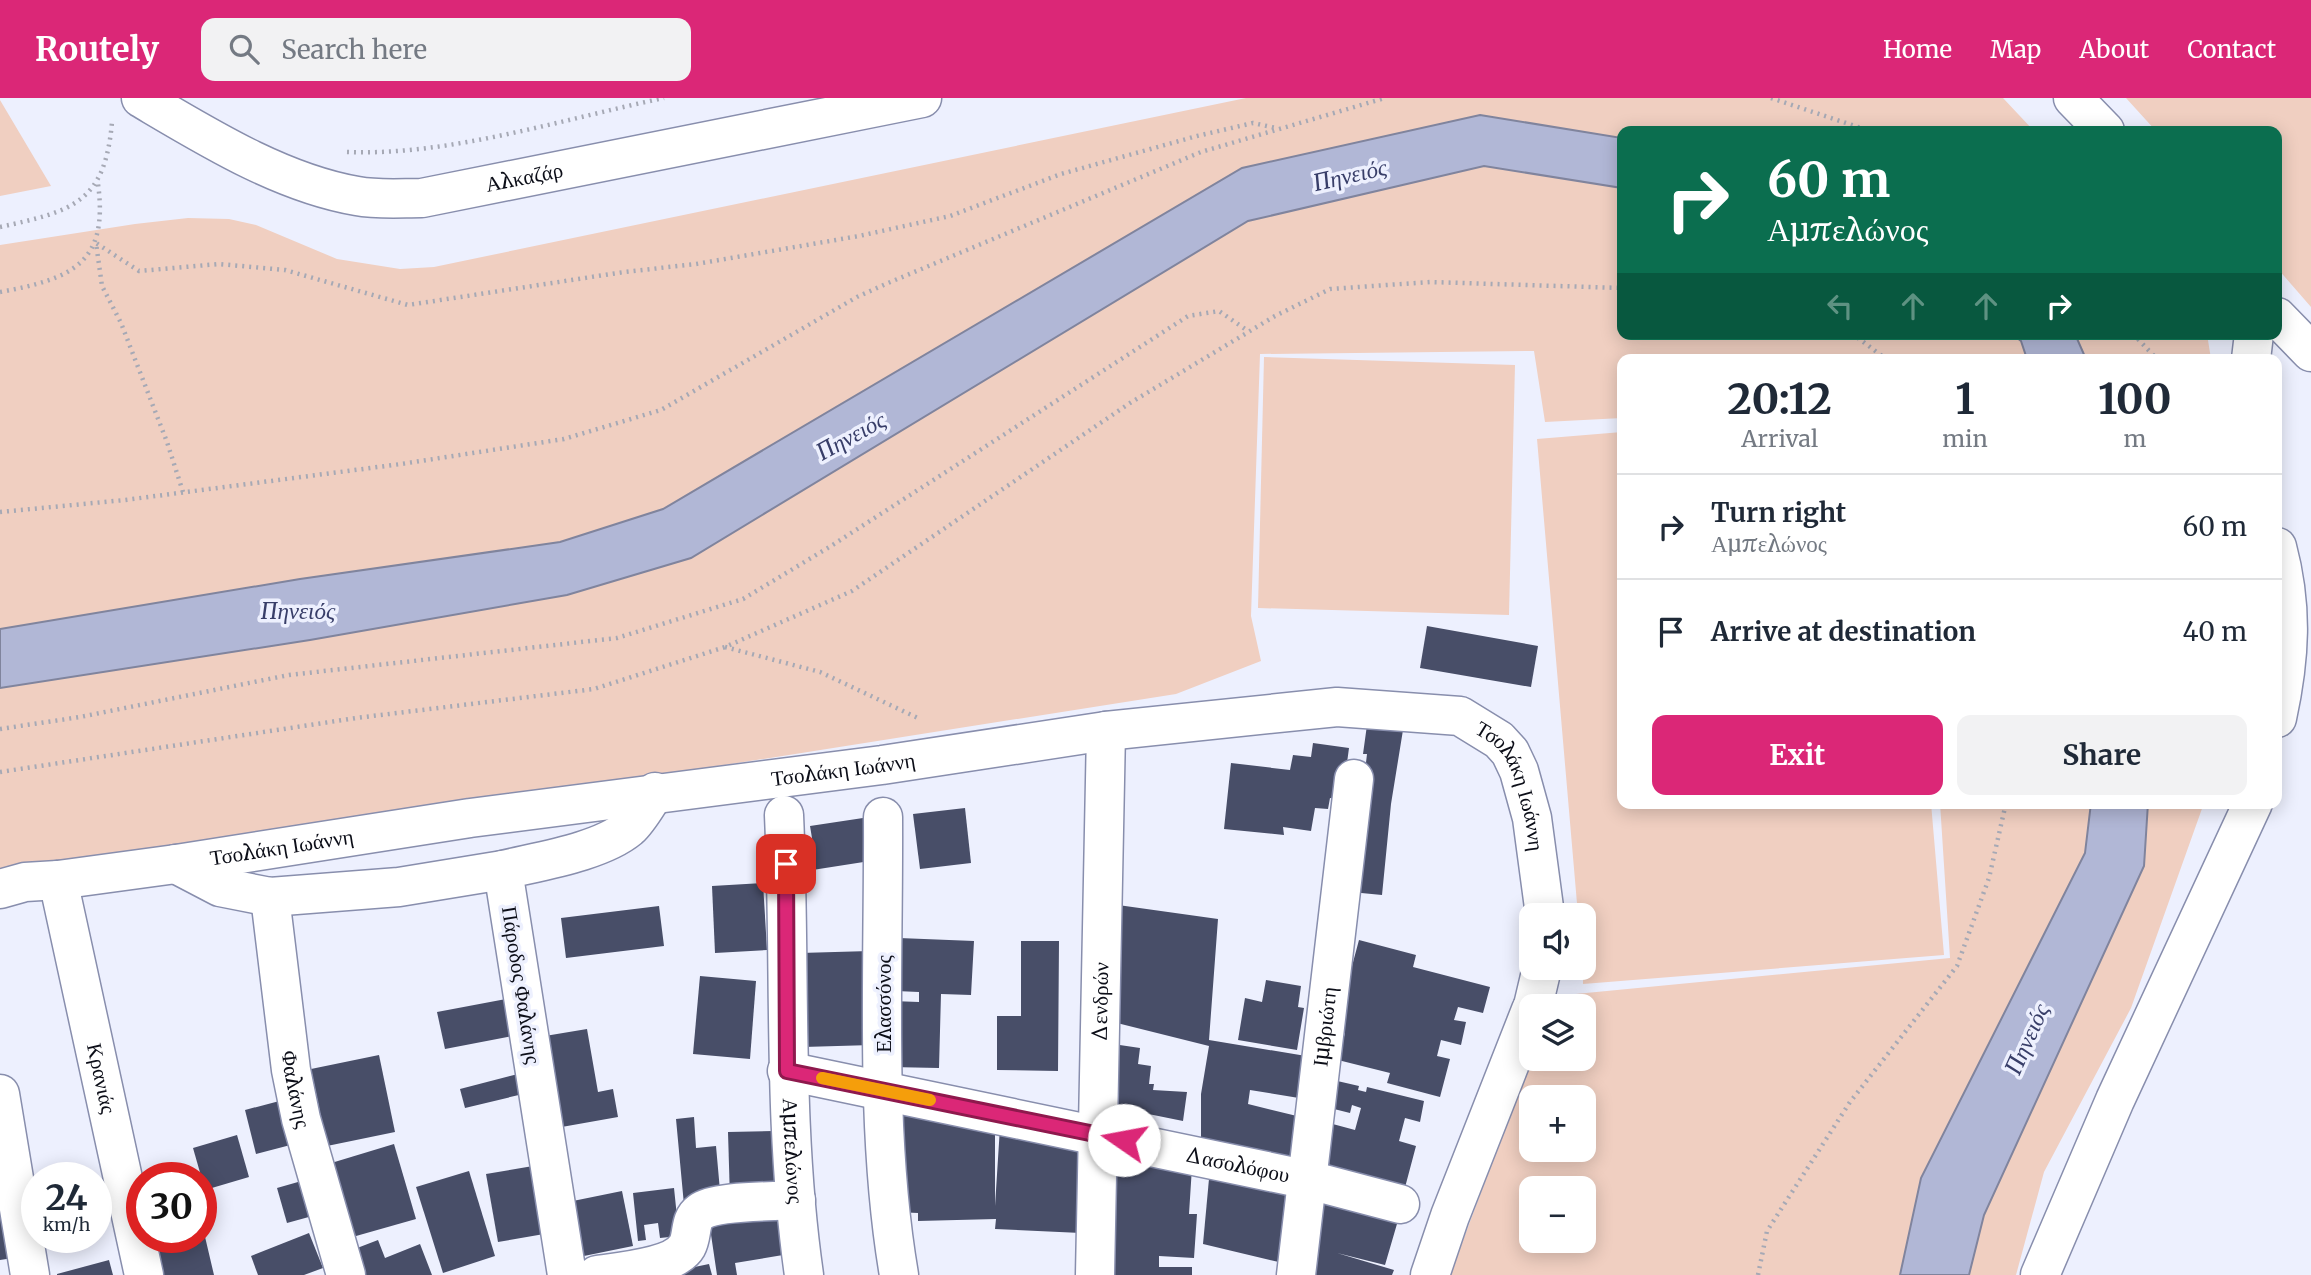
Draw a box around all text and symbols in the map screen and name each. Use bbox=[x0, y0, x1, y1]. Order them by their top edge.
search box bbox=[201, 18, 691, 81]
text: Routely bbox=[35, 29, 159, 70]
icon: search bbox=[225, 30, 263, 68]
text: Search here bbox=[281, 33, 427, 66]
text: Home bbox=[1883, 34, 1952, 65]
text: Map bbox=[1990, 34, 2041, 65]
text: About bbox=[2079, 34, 2149, 65]
text: Contact bbox=[2187, 34, 2276, 65]
text: 60 m bbox=[1767, 149, 1890, 210]
water label: Πηνειός bbox=[1310, 152, 1390, 197]
icon: right bbox=[1652, 154, 1743, 245]
street label: Αλκαζάρ bbox=[483, 156, 565, 198]
text: Αμπελώνος bbox=[1767, 210, 1928, 250]
icon: left bbox=[1821, 287, 1859, 325]
icon: ahead bbox=[1894, 287, 1932, 325]
icon: ahead bbox=[1967, 287, 2005, 325]
icon: right bbox=[2040, 287, 2078, 325]
text: 20:12 bbox=[1727, 373, 1832, 425]
text: 1 bbox=[1955, 373, 1975, 425]
text: 100 bbox=[2098, 373, 2172, 425]
water label: Πηνειός bbox=[811, 404, 891, 466]
text: Arrival bbox=[1741, 424, 1818, 453]
text: min bbox=[1942, 424, 1988, 453]
text: m bbox=[2123, 424, 2146, 453]
text: Turn right bbox=[1711, 496, 1846, 529]
icon: right bbox=[1652, 508, 1690, 546]
text: 60 m bbox=[2183, 510, 2247, 543]
text: Αμπελώνος bbox=[1711, 529, 1827, 558]
water label: Πηνειός bbox=[261, 596, 336, 625]
icon: arrive bbox=[1652, 613, 1690, 651]
text: Arrive at destination bbox=[1711, 615, 1976, 648]
text: 40 m bbox=[2183, 615, 2247, 648]
street label: Τσολάκη Ιωάννη bbox=[1471, 715, 1550, 853]
button: Exit bbox=[1652, 715, 1943, 795]
button: Share bbox=[1957, 715, 2247, 795]
street label: Τσολάκη Ιωάννη bbox=[770, 746, 917, 792]
street label: Τσολάκη Ιωάννη bbox=[208, 822, 355, 872]
pin bbox=[756, 834, 816, 894]
icon: arrive bbox=[767, 845, 805, 883]
map controls bbox=[1519, 903, 1596, 1253]
button: sound bbox=[1519, 903, 1596, 980]
street label: Πάροδος Φαλάνης bbox=[496, 904, 547, 1066]
street label: Ελασσόνος bbox=[870, 955, 897, 1053]
street label: Δενδρών bbox=[1086, 962, 1114, 1042]
street label: Ιμβριώτη bbox=[1306, 985, 1343, 1068]
button: layers bbox=[1519, 994, 1596, 1071]
water label: Πηνειός bbox=[1998, 998, 2055, 1079]
street label: Κρανιάς bbox=[81, 1041, 123, 1117]
street label: Φαλάνης bbox=[276, 1049, 317, 1132]
button: + bbox=[1519, 1085, 1596, 1162]
street label: Αμπελώνος bbox=[777, 1097, 810, 1205]
position arrow bbox=[1087, 1103, 1161, 1177]
street label: Δασολόφου bbox=[1183, 1140, 1292, 1189]
speed limit sign: 30 bbox=[126, 1162, 217, 1253]
text: 24 bbox=[45, 1176, 88, 1220]
button: − bbox=[1519, 1176, 1596, 1253]
text: km/h bbox=[43, 1213, 90, 1236]

